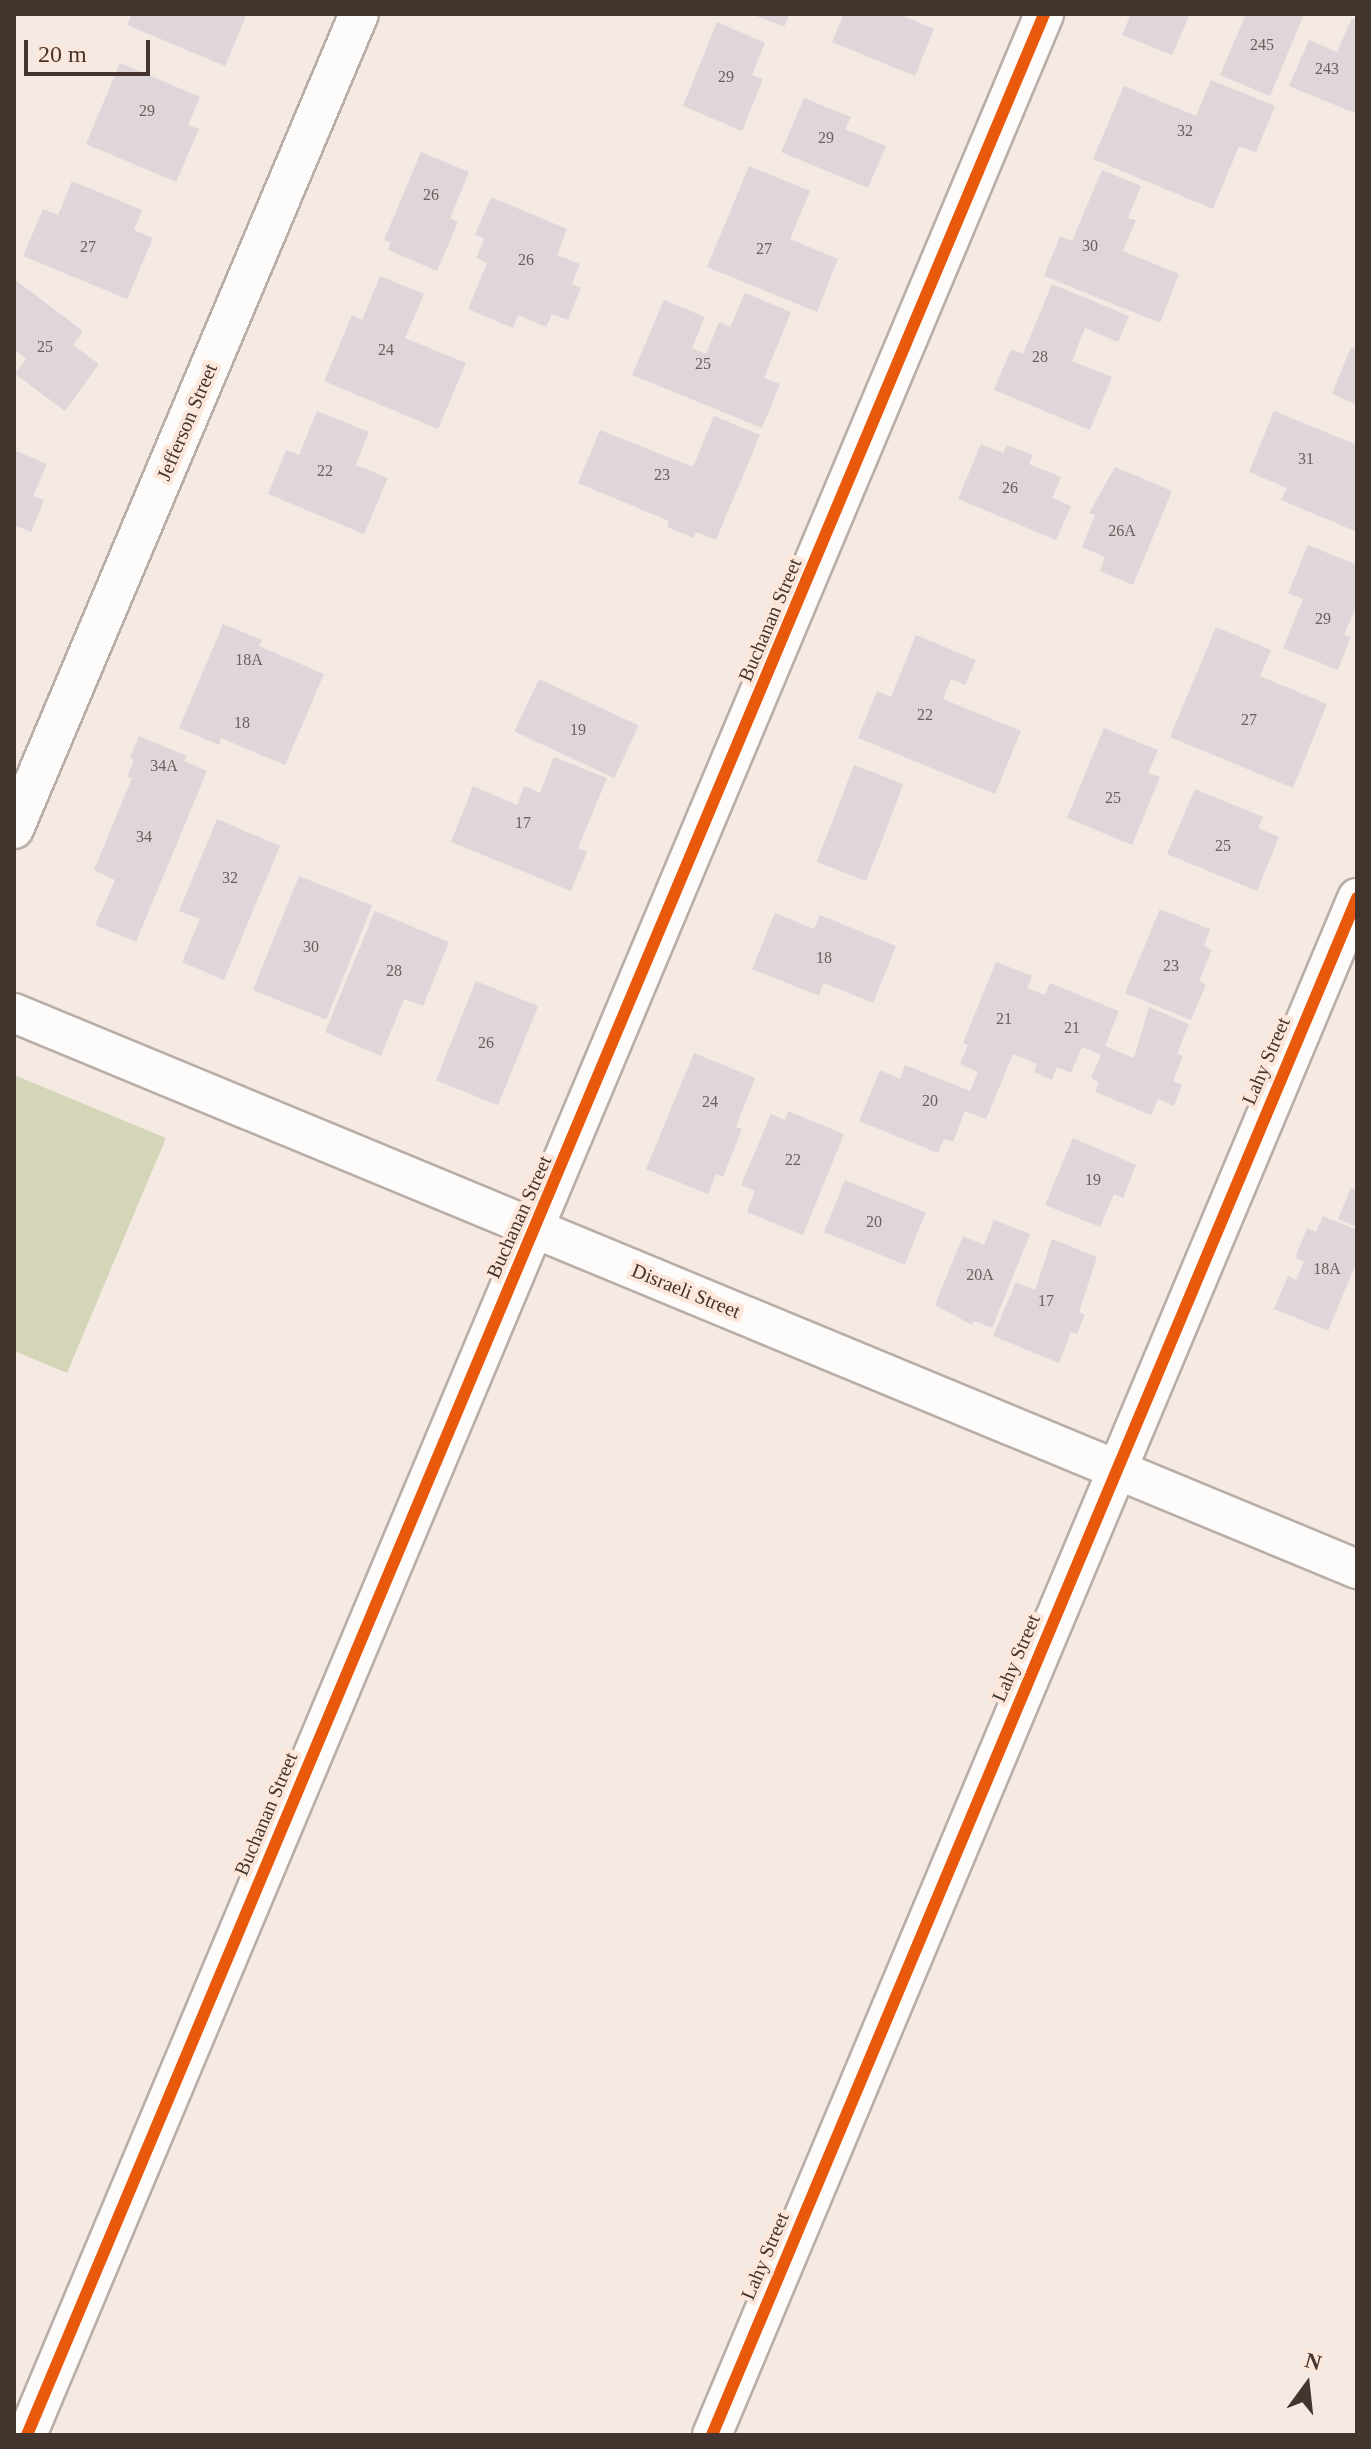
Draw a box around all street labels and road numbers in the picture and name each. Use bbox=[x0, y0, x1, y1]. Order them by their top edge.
street label: Jefferson Street bbox=[152, 360, 222, 484]
street label: Buchanan Street bbox=[733, 555, 807, 685]
street label: Lahy Street bbox=[1237, 1014, 1295, 1108]
street label: Buchanan Street bbox=[481, 1152, 557, 1282]
street label: Disraeli Street bbox=[628, 1258, 744, 1324]
street label: Lahy Street bbox=[987, 1611, 1045, 1705]
street label: Buchanan Street bbox=[229, 1749, 303, 1879]
street label: Lahy Street bbox=[736, 2209, 794, 2303]

